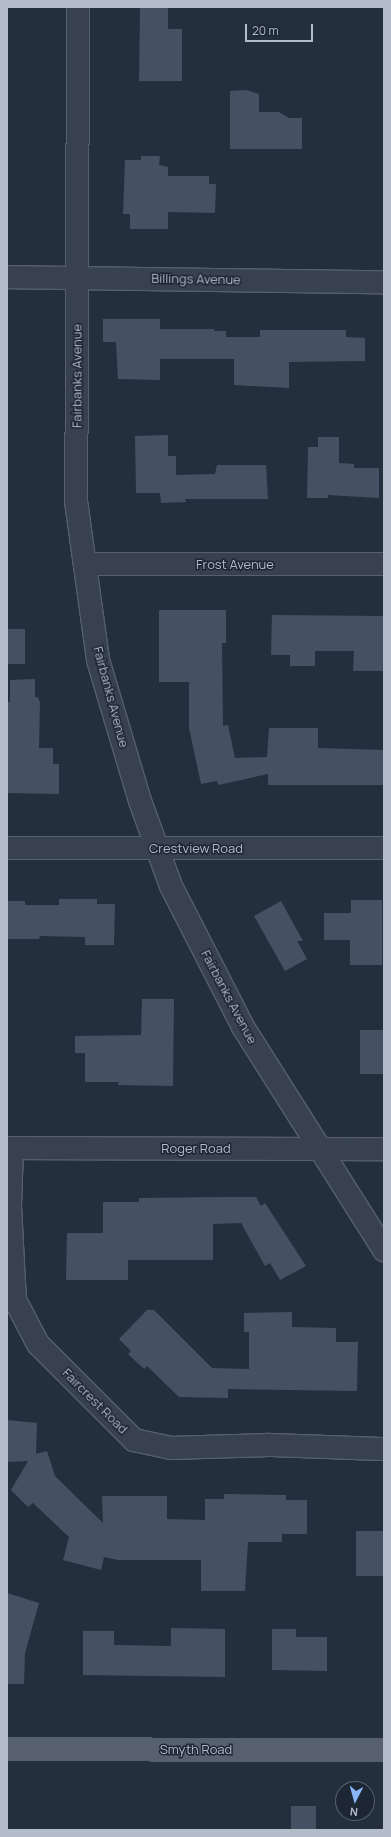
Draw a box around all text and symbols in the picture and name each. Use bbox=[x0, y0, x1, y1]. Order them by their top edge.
scale bar bbox=[247, 16, 315, 42]
text: 20 m bbox=[252, 22, 279, 39]
street label: Billings Avenue bbox=[151, 270, 241, 288]
street label: Fairbanks Avenue bbox=[69, 324, 85, 428]
street label: Frost Avenue bbox=[196, 556, 274, 572]
street label: Fairbanks Avenue bbox=[90, 645, 132, 749]
street label: Crestview Road bbox=[149, 840, 243, 856]
street label: Fairbanks Avenue bbox=[198, 947, 260, 1047]
street label: Roger Road bbox=[161, 1140, 231, 1156]
street label: Faircrest Road bbox=[59, 1365, 131, 1437]
street label: Smyth Road bbox=[160, 1741, 232, 1757]
north arrow bbox=[335, 1781, 375, 1821]
text: N bbox=[349, 1805, 359, 1820]

